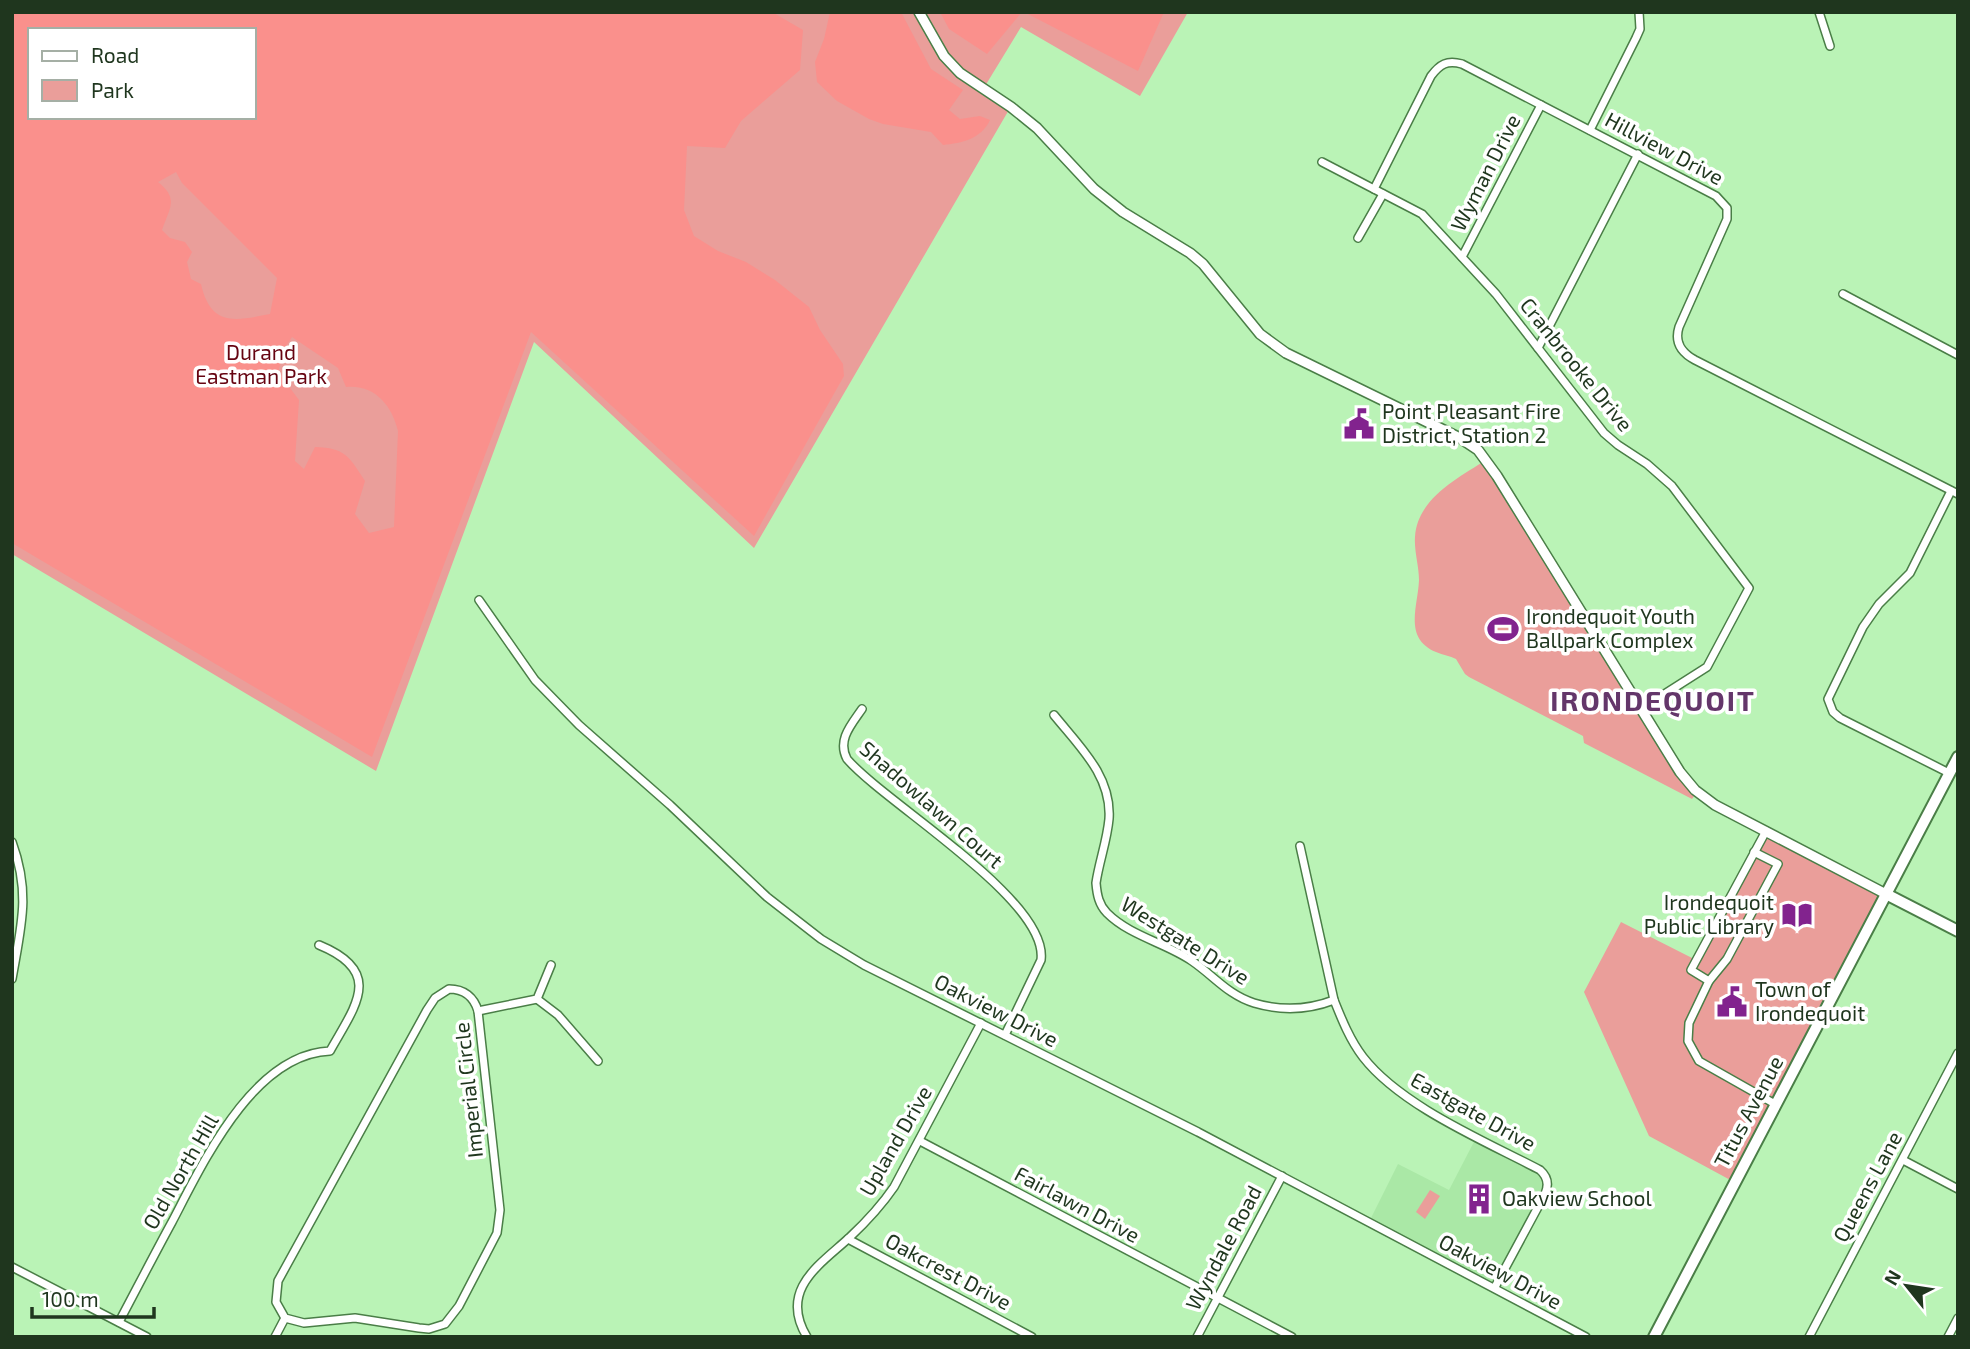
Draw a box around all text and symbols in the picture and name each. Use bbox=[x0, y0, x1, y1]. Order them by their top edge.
legend bbox=[28, 28, 256, 119]
text: Road bbox=[91, 42, 139, 67]
text: Park bbox=[91, 77, 134, 102]
street label: Hillview Drive bbox=[1601, 106, 1728, 189]
street label: Wyman Drive bbox=[1445, 110, 1525, 235]
street label: Cranbrooke Drive bbox=[1516, 292, 1639, 436]
park label: Durand Eastman Park bbox=[195, 339, 327, 388]
place label: Point Pleasant Fire District, Station 2 bbox=[1382, 398, 1561, 447]
public building icon: Point Pleasant Fire District, Station 2 bbox=[1342, 407, 1376, 441]
place label: Irondequoit Youth Ballpark Complex bbox=[1526, 603, 1695, 652]
sports icon: Irondequoit Youth Ballpark Complex bbox=[1486, 612, 1520, 646]
district label: IRONDEQUOIT bbox=[1550, 683, 1756, 718]
street label: Shadowlawn Court bbox=[855, 735, 1008, 873]
place label: Irondequoit Public Library bbox=[1644, 889, 1774, 938]
street label: Westgate Drive bbox=[1117, 890, 1255, 989]
library icon: Irondequoit Public Library bbox=[1780, 898, 1814, 932]
street label: Oakview Drive bbox=[931, 968, 1063, 1052]
place label: Town of Irondequoit bbox=[1755, 976, 1865, 1025]
public building icon: Town of Irondequoit bbox=[1715, 985, 1749, 1019]
street label: Imperial Circle bbox=[448, 1021, 487, 1159]
street label: Titus Avenue bbox=[1708, 1051, 1787, 1171]
street label: Eastgate Drive bbox=[1407, 1066, 1541, 1155]
street label: Upland Drive bbox=[853, 1081, 936, 1200]
street label: Old North Hill bbox=[137, 1109, 223, 1233]
street label: Queens Lane bbox=[1827, 1127, 1907, 1246]
street label: Fairlawn Drive bbox=[1011, 1160, 1144, 1247]
street label: Wyndale Road bbox=[1179, 1181, 1266, 1314]
building icon: Oakview School bbox=[1462, 1182, 1496, 1216]
place label: Oakview School bbox=[1502, 1185, 1653, 1210]
street label: Oakcrest Drive bbox=[882, 1227, 1016, 1314]
street label: Oakview Drive bbox=[1435, 1228, 1566, 1313]
north arrow bbox=[1872, 1251, 1942, 1321]
text: N bbox=[1878, 1266, 1905, 1289]
scale bar bbox=[32, 1276, 154, 1320]
text: 100 m bbox=[42, 1286, 99, 1311]

